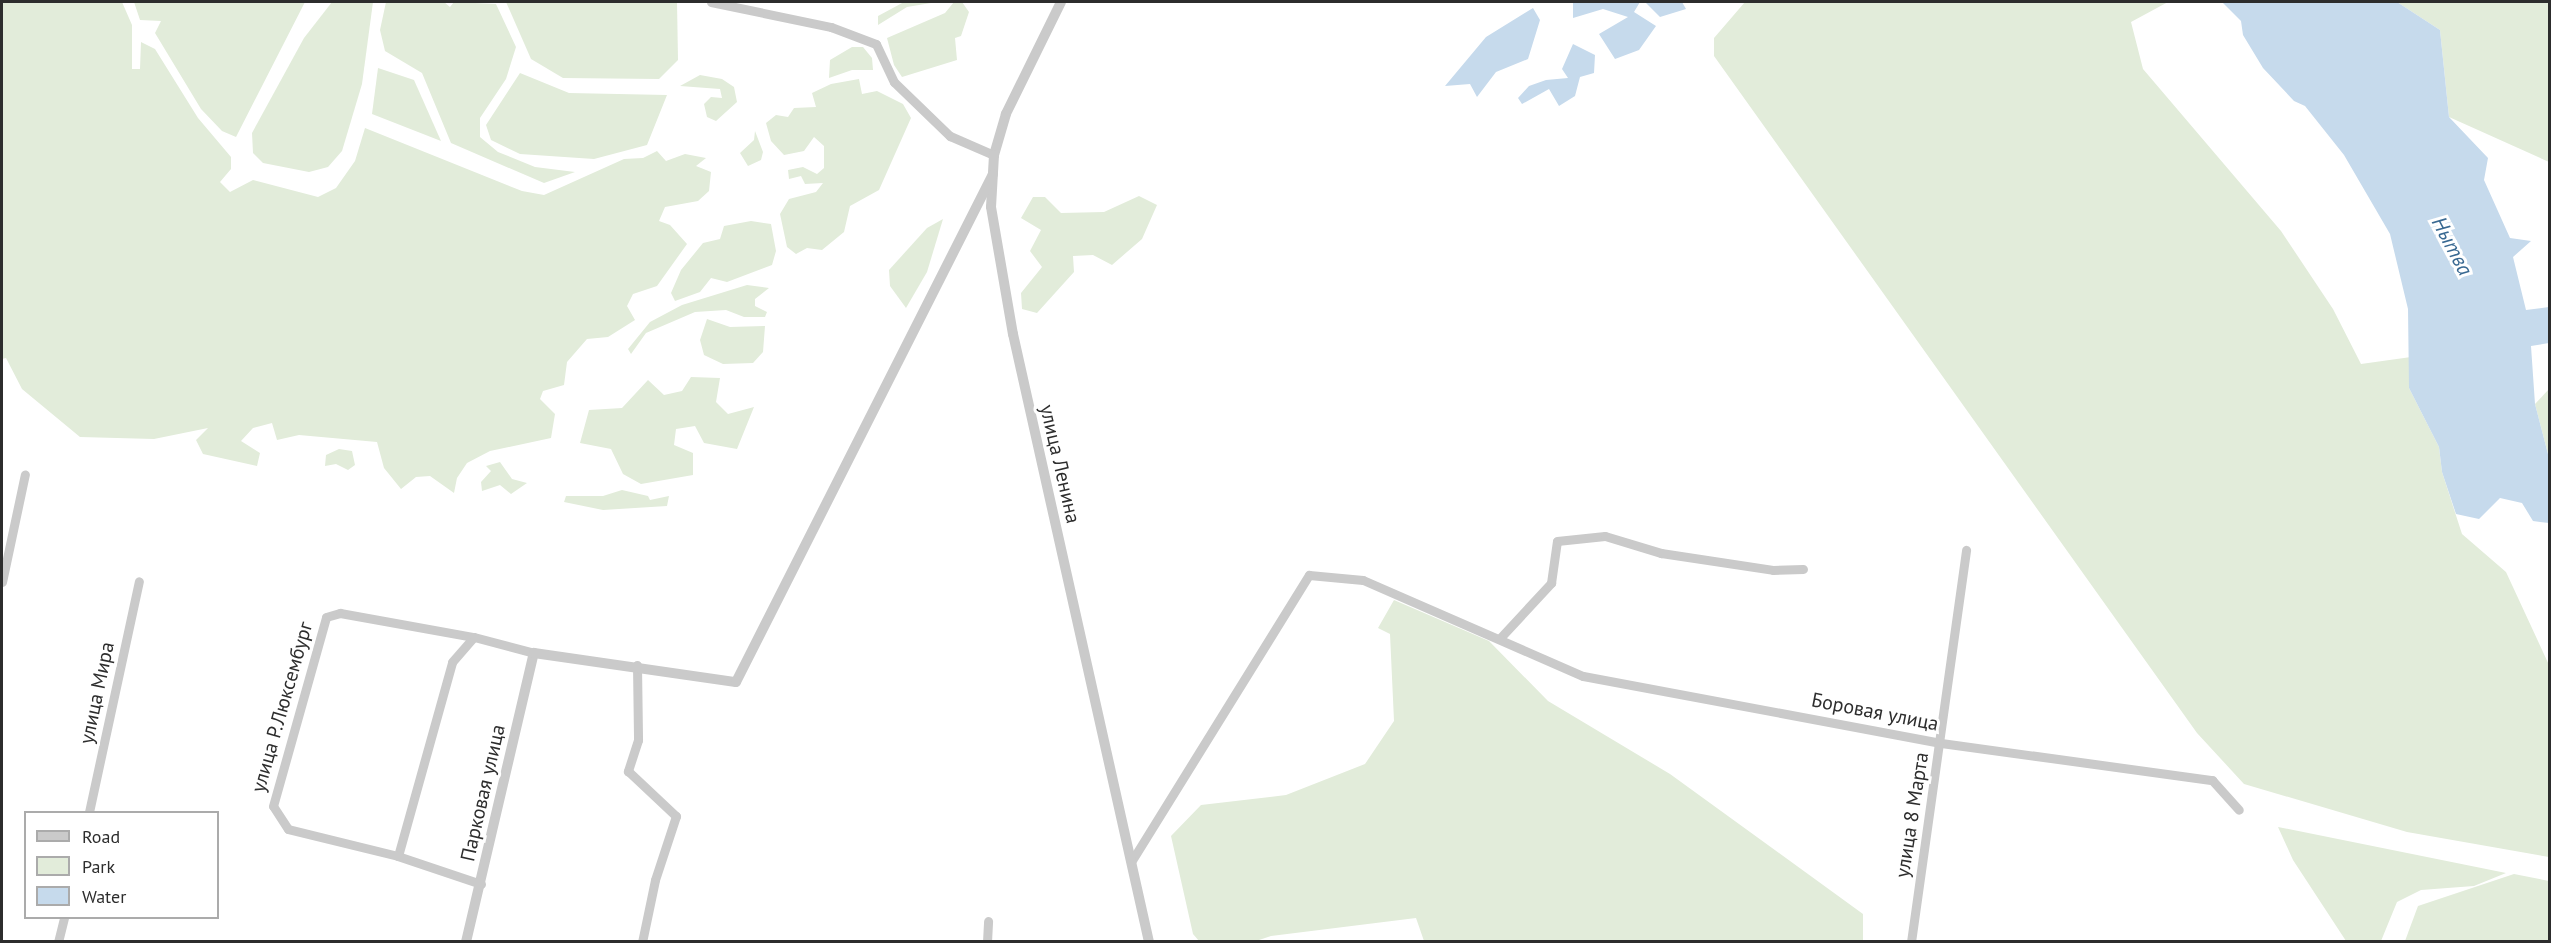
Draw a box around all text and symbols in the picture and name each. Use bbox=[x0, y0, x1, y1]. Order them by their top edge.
water label: Нытва bbox=[2426, 212, 2478, 280]
street label: улица Ленина bbox=[1035, 402, 1085, 526]
street label: улица Р.Люксембург bbox=[246, 619, 318, 795]
street label: улица Мира bbox=[74, 640, 120, 746]
street label: Боровая улица bbox=[1809, 688, 1941, 736]
street label: Парковая улица bbox=[456, 722, 510, 864]
street label: улица 8 Марта bbox=[1890, 751, 1934, 879]
legend bbox=[24, 811, 219, 919]
text: Road bbox=[82, 825, 120, 848]
text: Park bbox=[82, 855, 115, 878]
text: Water bbox=[82, 885, 126, 908]

